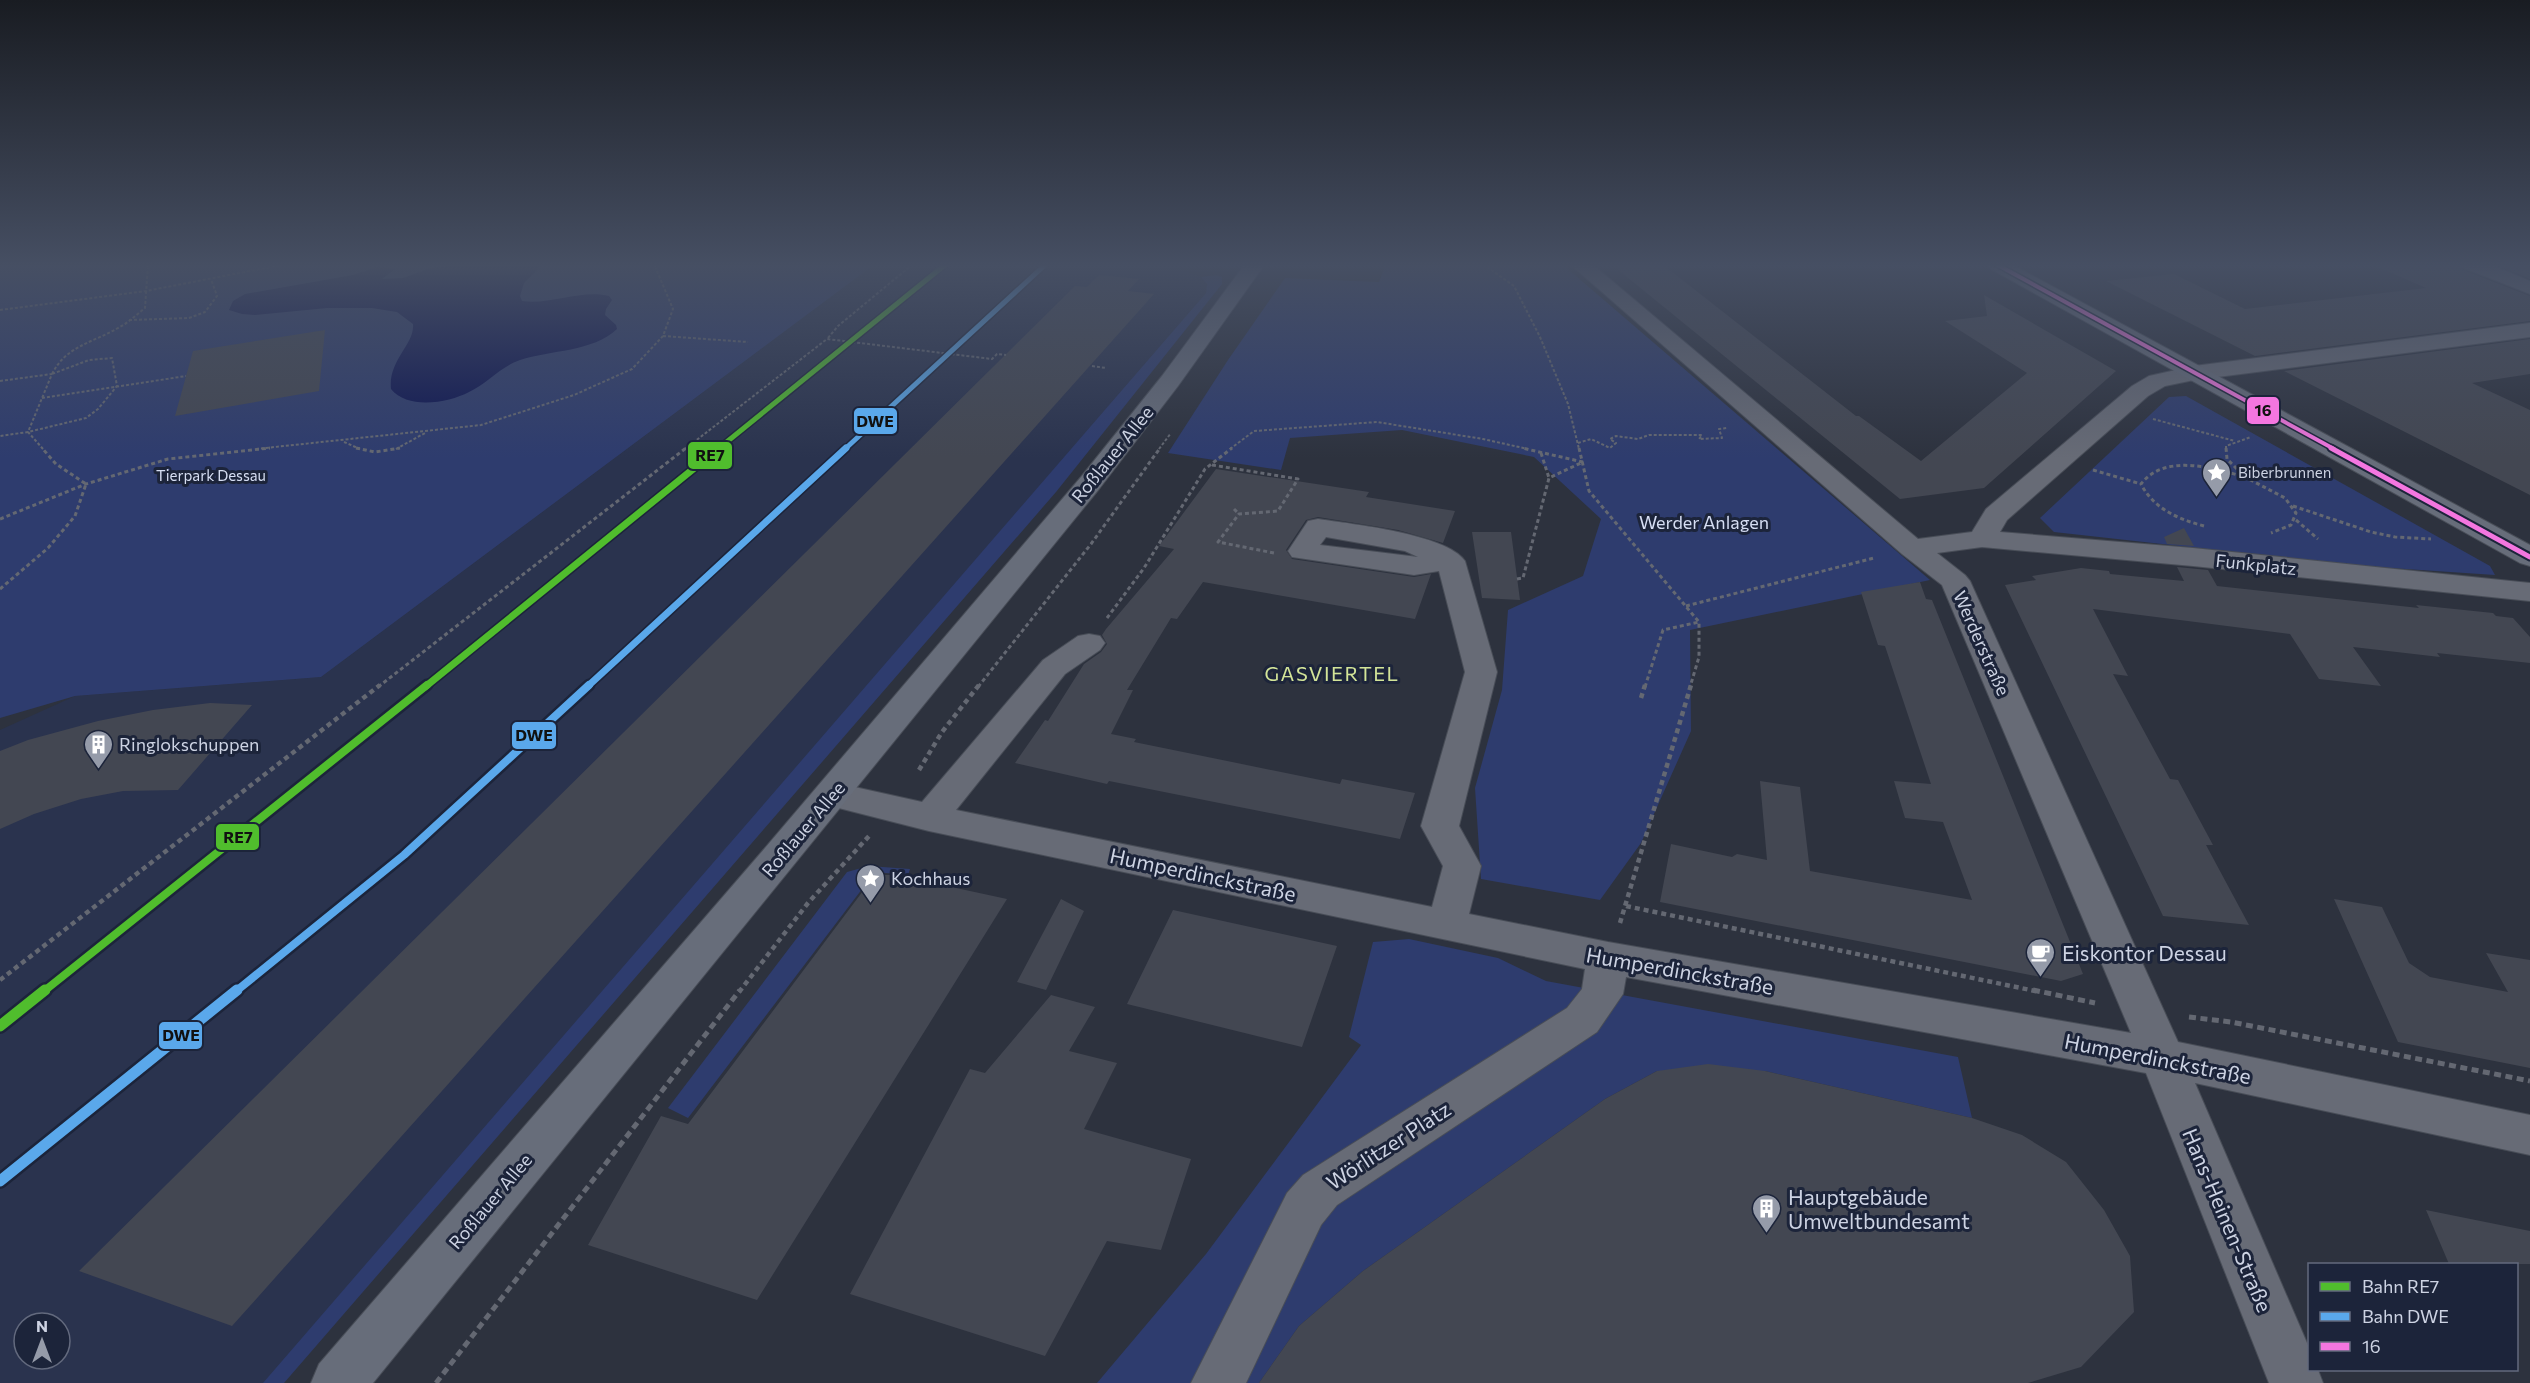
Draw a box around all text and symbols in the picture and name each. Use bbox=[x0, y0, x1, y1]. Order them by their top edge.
line badge: 16 bbox=[2246, 396, 2280, 425]
text: 16 bbox=[2254, 400, 2272, 419]
street label: Roßlauer Allee bbox=[1066, 401, 1158, 507]
line badge: DWE bbox=[853, 407, 898, 435]
text: DWE bbox=[856, 411, 894, 430]
line badge: RE7 bbox=[687, 441, 733, 470]
text: RE7 bbox=[695, 445, 725, 464]
place icon: Biberbrunnen bbox=[2201, 456, 2233, 498]
place label: Biberbrunnen bbox=[2238, 463, 2331, 481]
park label: Tierpark Dessau bbox=[156, 466, 266, 484]
park label: Werder Anlagen bbox=[1639, 511, 1769, 533]
street label: Funkplatz bbox=[2214, 549, 2298, 579]
street label: Werderstraße bbox=[1949, 587, 2015, 699]
district label: GASVIERTEL bbox=[1264, 661, 1400, 685]
line badge: DWE bbox=[511, 721, 557, 750]
text: DWE bbox=[515, 725, 553, 744]
building icon: Ringlokschuppen bbox=[82, 728, 114, 770]
place label: Ringlokschuppen bbox=[119, 733, 259, 755]
street label: Roßlauer Allee bbox=[757, 777, 849, 881]
line badge: RE7 bbox=[215, 823, 260, 851]
text: RE7 bbox=[223, 827, 253, 846]
street label: Humperdinckstraße bbox=[1108, 842, 1298, 906]
place icon: Kochhaus bbox=[854, 862, 886, 904]
place label: Kochhaus bbox=[891, 867, 970, 889]
cafe icon: Eiskontor Dessau bbox=[2025, 936, 2057, 978]
place label: Eiskontor Dessau bbox=[2062, 940, 2227, 965]
street label: Humperdinckstraße bbox=[1584, 941, 1776, 999]
line badge: DWE bbox=[158, 1021, 203, 1050]
text: DWE bbox=[162, 1025, 200, 1044]
street label: Humperdinckstraße bbox=[2062, 1028, 2254, 1088]
street label: Wörlitzer Platz bbox=[1321, 1096, 1455, 1194]
street label: Hans-Heinen-Straße bbox=[2178, 1124, 2278, 1316]
street label: Roßlauer Allee bbox=[444, 1149, 536, 1253]
place label: Hauptgebäude Umweltbundesamt bbox=[1788, 1184, 1970, 1233]
building icon: Hauptgebäude Umweltbundesamt bbox=[1751, 1192, 1783, 1234]
legend bbox=[2308, 1263, 2518, 1371]
text: Bahn RE7 bbox=[2362, 1275, 2439, 1297]
text: Bahn DWE bbox=[2362, 1305, 2449, 1327]
north arrow bbox=[12, 1311, 72, 1371]
text: N bbox=[36, 1316, 48, 1335]
text: 16 bbox=[2362, 1335, 2381, 1357]

